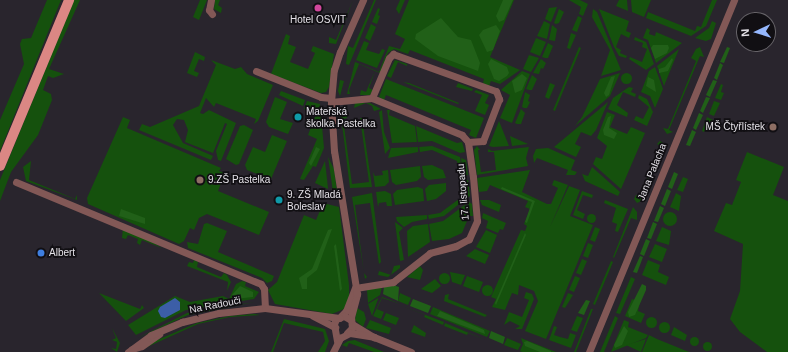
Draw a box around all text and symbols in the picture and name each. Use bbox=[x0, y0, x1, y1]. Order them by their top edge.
marker: Hotel OSVIT bbox=[313, 3, 323, 13]
north arrow bbox=[736, 12, 776, 52]
place label: Hotel OSVIT bbox=[290, 14, 346, 26]
text: N bbox=[739, 28, 751, 37]
place label: Mateřská školka Pastelka bbox=[306, 105, 375, 128]
marker: Mateřská školka Pastelka bbox=[293, 112, 303, 122]
place label: MŠ Čtyřlístek bbox=[706, 121, 765, 133]
marker: MŠ Čtyřlístek bbox=[768, 122, 778, 132]
street label: Jana Palacha bbox=[635, 142, 669, 202]
street label: 17. listopadu bbox=[455, 163, 471, 221]
place label: 9.ZŠ Pastelka bbox=[208, 174, 270, 186]
marker: 9.ZŠ Pastelka bbox=[195, 175, 205, 185]
place label: 9. ZŠ Mladá Boleslav bbox=[287, 188, 341, 212]
marker: 9. ZŠ Mladá Boleslav bbox=[274, 195, 284, 205]
place label: Albert bbox=[49, 247, 75, 259]
marker: Albert bbox=[36, 248, 46, 258]
street label: Na Radouči bbox=[188, 294, 242, 316]

